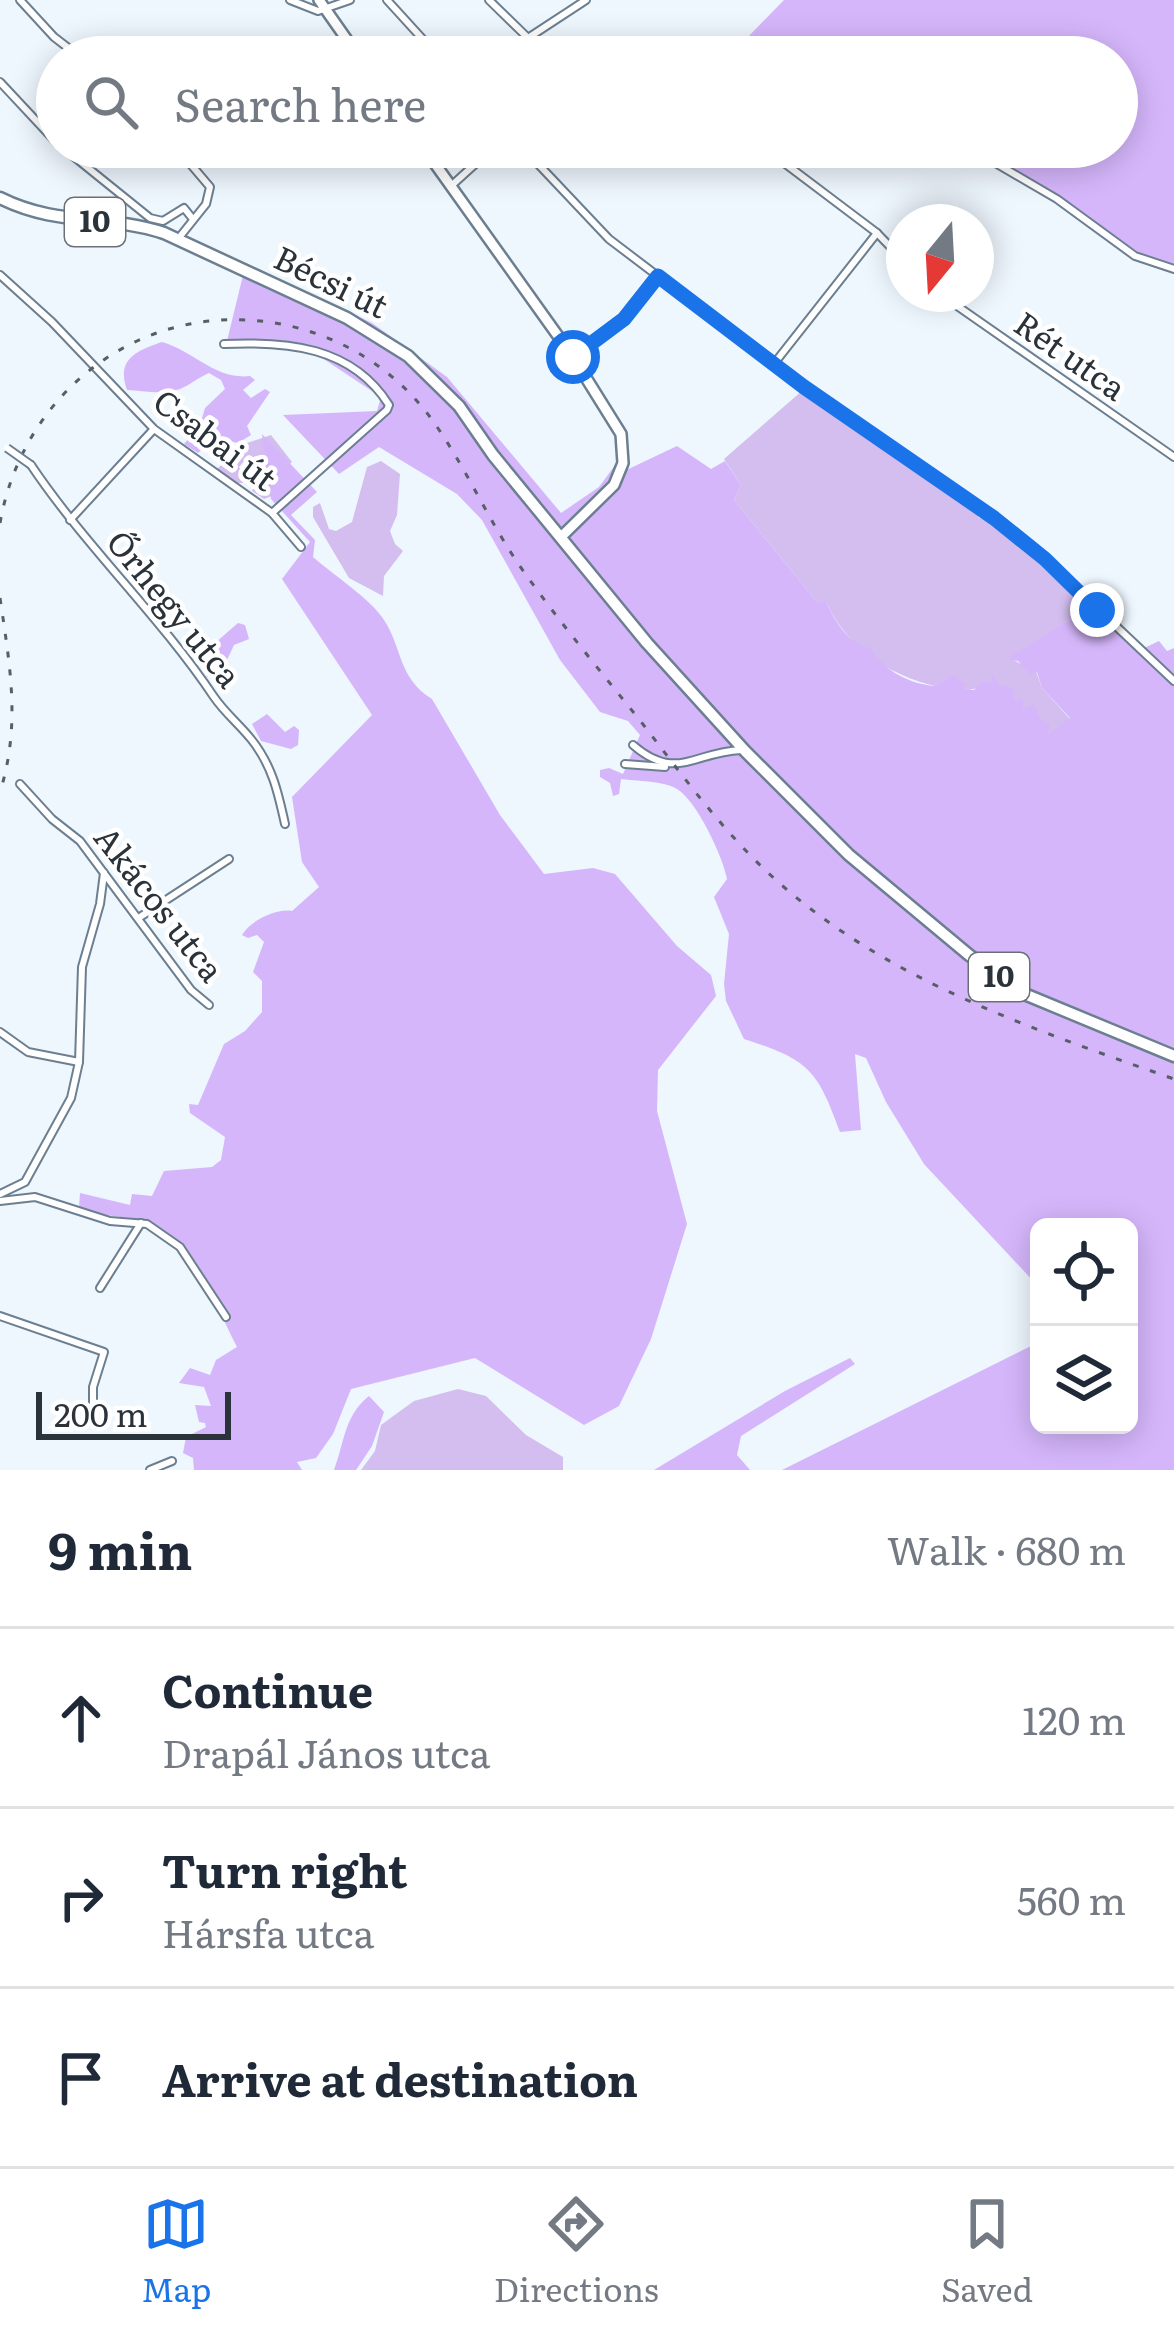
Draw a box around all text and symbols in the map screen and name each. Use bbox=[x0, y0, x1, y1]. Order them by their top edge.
search box bbox=[36, 36, 1138, 168]
icon: search bbox=[78, 69, 144, 135]
text: Search here bbox=[174, 69, 426, 136]
road number: 10 bbox=[65, 198, 125, 246]
north arrow bbox=[886, 204, 994, 312]
street label: Bécsi út bbox=[267, 231, 398, 329]
street label: Rét utca bbox=[1005, 297, 1138, 411]
route start bbox=[546, 330, 600, 384]
street label: Csabai út bbox=[145, 375, 289, 501]
street label: Őrhegy utca bbox=[97, 518, 255, 697]
route end bbox=[1070, 583, 1124, 637]
street label: Akácos utca bbox=[84, 814, 238, 991]
road number: 10 bbox=[969, 953, 1029, 1001]
map controls bbox=[1030, 1218, 1138, 1434]
button: locate bbox=[1030, 1218, 1138, 1326]
button: layers bbox=[1030, 1326, 1138, 1434]
scale bar bbox=[36, 1386, 231, 1439]
text: 200 m bbox=[54, 1388, 148, 1437]
text: 9 min bbox=[48, 1510, 192, 1586]
text: Walk · 680 m bbox=[887, 1519, 1126, 1577]
text: Continue bbox=[162, 1655, 373, 1722]
icon: ahead bbox=[48, 1685, 114, 1751]
text: 120 m bbox=[1022, 1689, 1126, 1747]
text: Drapál János utca bbox=[162, 1722, 491, 1780]
text: Turn right bbox=[162, 1835, 408, 1902]
icon: right bbox=[48, 1865, 114, 1931]
text: 560 m bbox=[1017, 1869, 1126, 1927]
text: Hársfa utca bbox=[162, 1902, 375, 1960]
text: Arrive at destination bbox=[162, 2044, 638, 2111]
icon: arrive bbox=[48, 2045, 114, 2111]
tab: Map bbox=[141, 2191, 211, 2312]
tab: Directions bbox=[494, 2191, 659, 2312]
tab: Saved bbox=[941, 2191, 1033, 2312]

